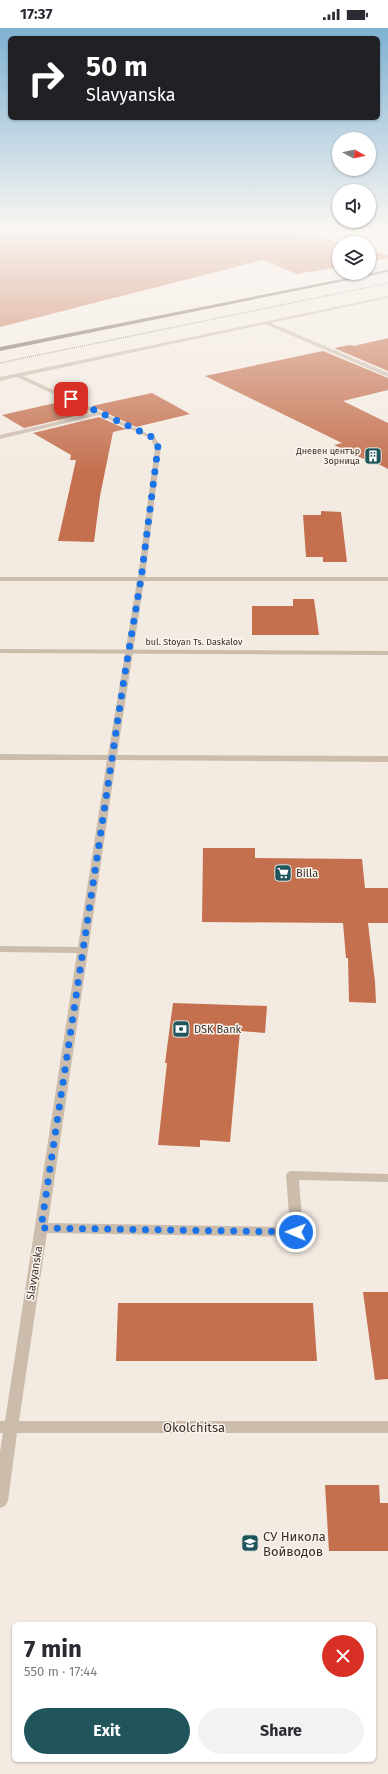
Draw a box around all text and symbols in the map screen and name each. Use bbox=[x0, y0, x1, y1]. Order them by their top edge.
text: 17:37 bbox=[20, 5, 53, 23]
text: 50 m bbox=[86, 50, 148, 83]
icon: right bbox=[20, 52, 72, 104]
text: Slavyanska bbox=[86, 84, 175, 106]
north arrow bbox=[332, 132, 376, 176]
map controls bbox=[332, 132, 376, 280]
button: sound bbox=[332, 184, 376, 228]
button: layers bbox=[332, 236, 376, 280]
pin bbox=[54, 382, 88, 416]
icon: arrive bbox=[60, 388, 82, 410]
place label: Дневен център Зорница bbox=[295, 446, 360, 466]
building icon: Дневен център Зорница bbox=[363, 446, 383, 466]
street label: bul. Stoyan Ts. Daskalov bbox=[145, 637, 243, 647]
supermarket icon: Billa bbox=[273, 863, 293, 883]
place label: Billa bbox=[296, 867, 318, 880]
bank icon: DSK Bank bbox=[171, 1019, 191, 1039]
place label: DSK Bank bbox=[194, 1023, 242, 1036]
position arrow bbox=[275, 1211, 317, 1253]
street label: Slavyanska bbox=[24, 1245, 45, 1301]
street label: Okolchitsa bbox=[163, 1420, 225, 1435]
place label: СУ Никола Войводов bbox=[263, 1529, 326, 1559]
school or university icon: СУ Никола Войводов bbox=[240, 1533, 260, 1553]
text: 7 min bbox=[24, 1635, 82, 1663]
button: close bbox=[322, 1635, 364, 1677]
text: 550 m · 17:44 bbox=[24, 1664, 97, 1679]
button: Exit bbox=[24, 1708, 190, 1754]
button: Share bbox=[198, 1708, 364, 1754]

